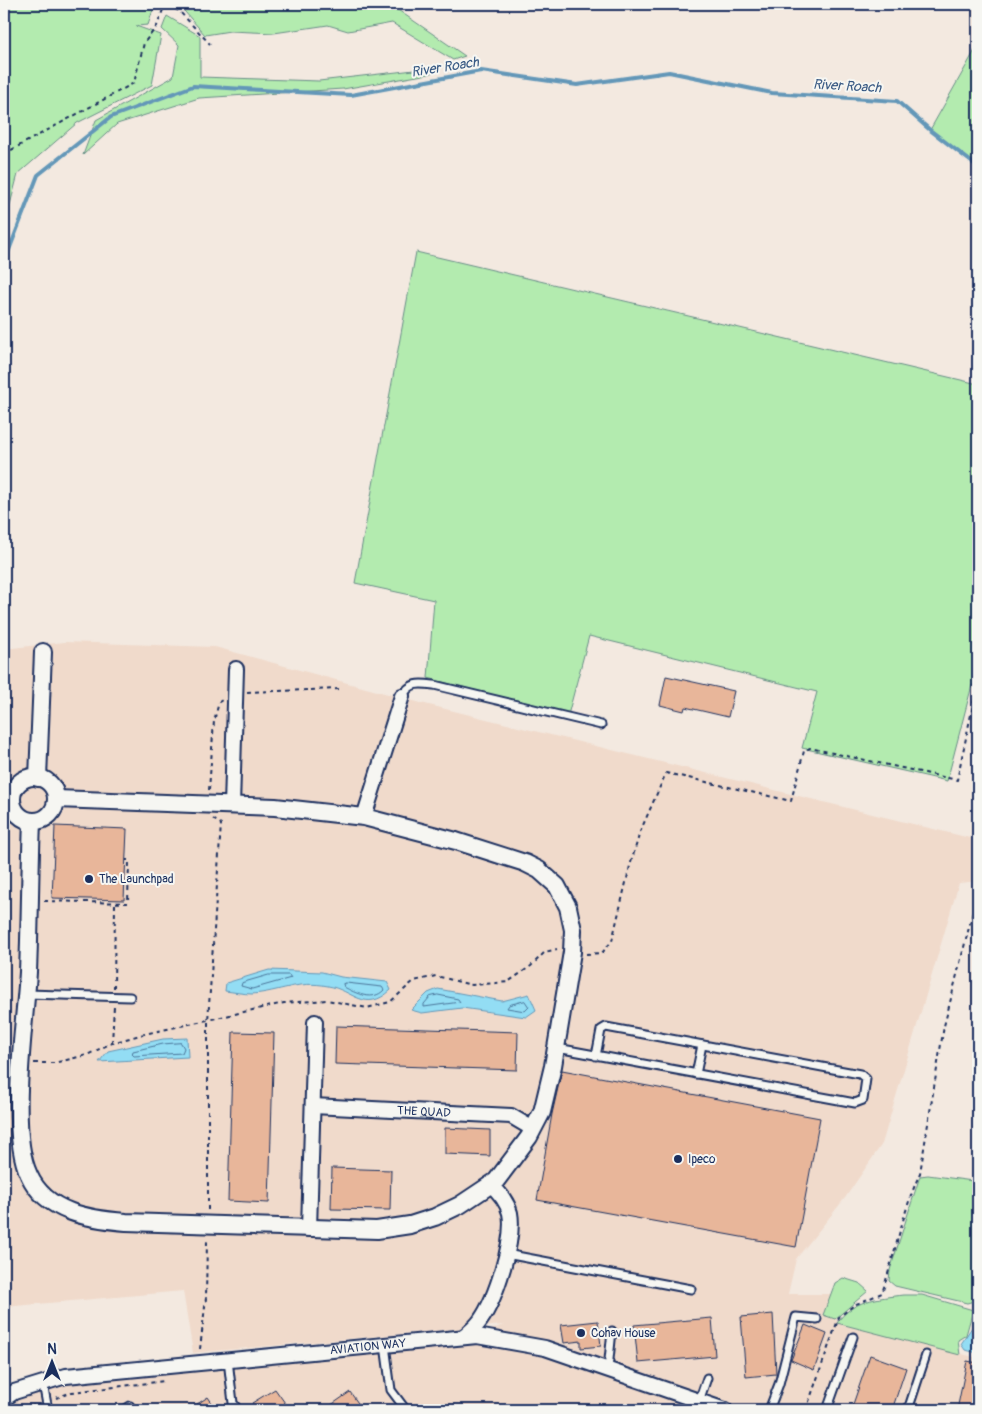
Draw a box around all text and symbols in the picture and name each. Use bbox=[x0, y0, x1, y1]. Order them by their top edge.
water label: River Roach bbox=[410, 53, 481, 81]
water label: River Roach bbox=[813, 76, 883, 96]
place label: The Launchpad bbox=[99, 872, 174, 887]
marker: The Launchpad bbox=[83, 873, 95, 885]
street label: THE QUAD bbox=[397, 1103, 452, 1120]
place label: Ipeco bbox=[688, 1152, 716, 1167]
marker: Ipeco bbox=[672, 1153, 684, 1165]
place label: Cohav House bbox=[591, 1326, 656, 1341]
marker: Cohav House bbox=[575, 1327, 587, 1339]
street label: AVIATION WAY bbox=[329, 1335, 407, 1358]
north arrow bbox=[28, 1336, 78, 1386]
text: N bbox=[47, 1341, 57, 1358]

